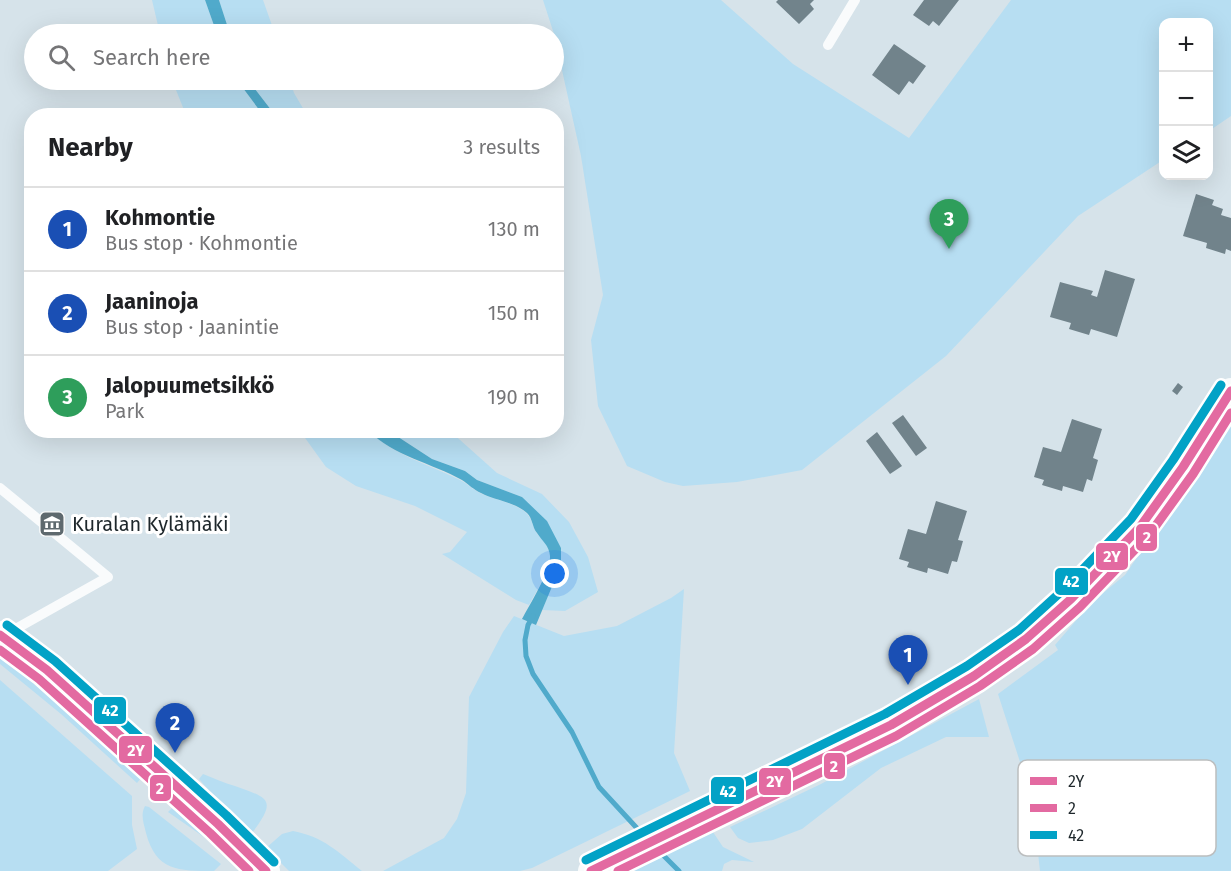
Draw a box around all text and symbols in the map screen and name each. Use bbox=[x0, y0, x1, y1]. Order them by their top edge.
map controls bbox=[1159, 18, 1213, 180]
button: + bbox=[1159, 18, 1213, 72]
search box bbox=[24, 24, 564, 90]
icon: search bbox=[45, 41, 78, 74]
text: Search here bbox=[93, 44, 211, 71]
button: − bbox=[1159, 72, 1213, 126]
button: layers bbox=[1159, 126, 1213, 180]
text: Nearby bbox=[48, 132, 133, 163]
text: 3 results bbox=[463, 135, 540, 159]
pin: 3 bbox=[930, 200, 968, 249]
text: Kohmontie bbox=[105, 204, 215, 231]
text: 1 bbox=[63, 217, 72, 241]
text: 130 m bbox=[488, 217, 540, 241]
text: Bus stop · Kohmontie bbox=[105, 231, 298, 255]
text: Jaaninoja bbox=[105, 288, 199, 315]
text: 2 bbox=[62, 301, 73, 325]
text: 150 m bbox=[488, 301, 540, 325]
text: Bus stop · Jaanintie bbox=[105, 315, 279, 339]
text: Jalopuumetsikkö bbox=[105, 372, 274, 399]
text: 3 bbox=[62, 385, 73, 409]
text: 190 m bbox=[487, 385, 540, 409]
text: Park bbox=[105, 399, 144, 423]
museum icon: Kuralan Kylämäki bbox=[37, 509, 67, 539]
place label: Kuralan Kylämäki bbox=[72, 512, 229, 536]
line badge: 2 bbox=[1135, 523, 1158, 552]
text: 2 bbox=[1143, 528, 1151, 547]
line badge: 2Y bbox=[1095, 542, 1129, 571]
text: 2Y bbox=[1103, 547, 1121, 566]
your location bbox=[540, 559, 569, 588]
line badge: 42 bbox=[1054, 567, 1089, 596]
text: 42 bbox=[1063, 572, 1080, 591]
pin: 1 bbox=[888, 636, 928, 685]
line badge: 42 bbox=[93, 696, 127, 725]
text: 42 bbox=[102, 701, 119, 720]
pin: 2 bbox=[156, 704, 195, 753]
line badge: 2Y bbox=[118, 735, 153, 764]
text: 2Y bbox=[127, 741, 145, 760]
line badge: 2 bbox=[823, 752, 846, 780]
text: 2 bbox=[830, 757, 838, 776]
legend bbox=[1018, 760, 1216, 856]
line badge: 2Y bbox=[758, 767, 792, 796]
text: 2Y bbox=[766, 772, 784, 791]
text: 2Y bbox=[1068, 772, 1084, 791]
line badge: 2 bbox=[149, 774, 172, 802]
line badge: 42 bbox=[710, 776, 745, 805]
text: 2 bbox=[156, 779, 164, 798]
text: 42 bbox=[720, 782, 737, 801]
text: 2 bbox=[1068, 799, 1076, 818]
text: 42 bbox=[1068, 826, 1084, 845]

